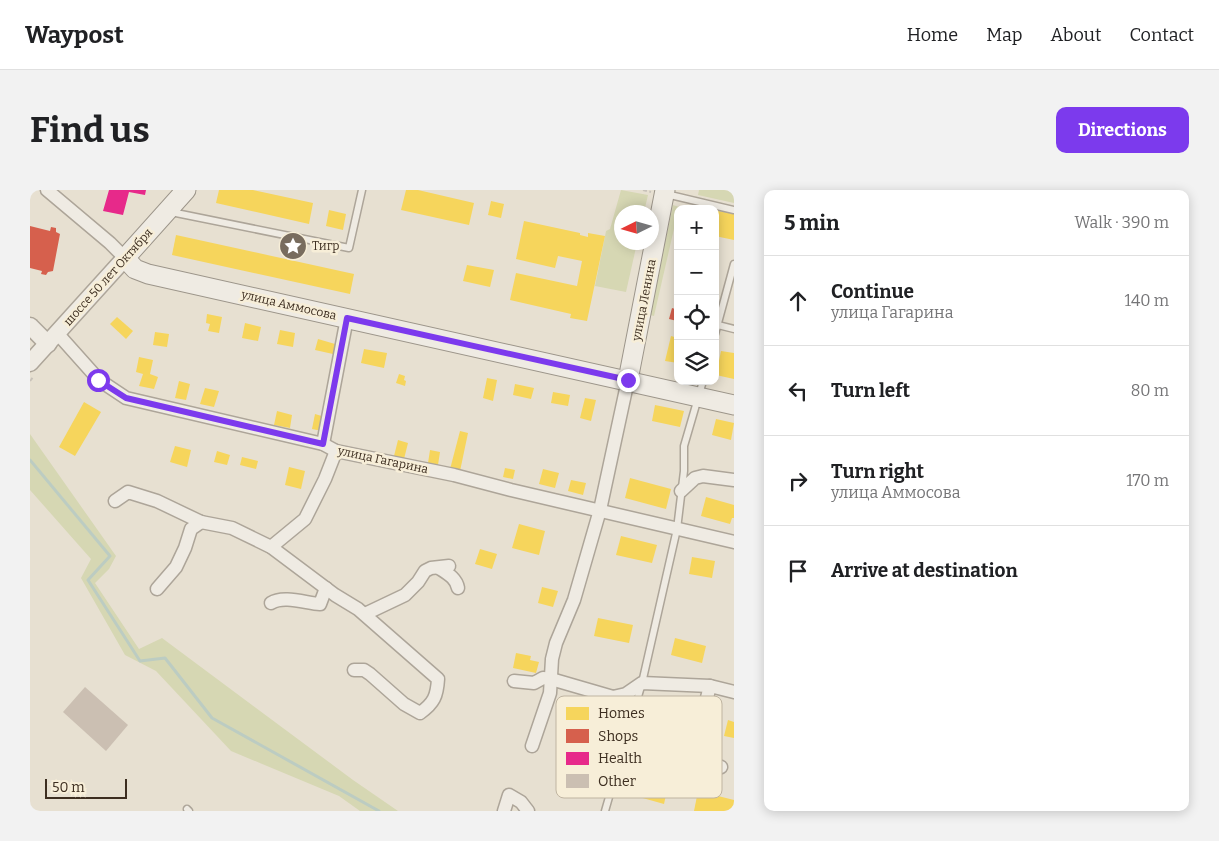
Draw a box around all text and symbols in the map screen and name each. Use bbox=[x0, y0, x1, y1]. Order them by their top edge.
text: Waypost bbox=[25, 21, 124, 49]
text: Home bbox=[907, 24, 958, 46]
text: Map bbox=[986, 24, 1022, 46]
text: About bbox=[1050, 24, 1101, 46]
text: Contact bbox=[1129, 24, 1194, 46]
button: Directions bbox=[1056, 107, 1189, 153]
text: Find us bbox=[30, 109, 150, 151]
north arrow bbox=[614, 205, 659, 250]
map controls bbox=[674, 205, 719, 385]
button: + bbox=[674, 205, 719, 250]
text: 5 min bbox=[784, 210, 840, 236]
text: Walk · 390 m bbox=[1075, 213, 1169, 232]
street label: шоссе 50 лет Октября bbox=[61, 225, 156, 328]
place icon: Тигр bbox=[278, 231, 308, 261]
place label: Тигр bbox=[312, 239, 339, 253]
button: − bbox=[674, 250, 719, 295]
street label: улица Ленина bbox=[629, 258, 659, 343]
text: Continue bbox=[831, 280, 914, 303]
street label: улица Аммосова bbox=[239, 287, 338, 323]
icon: ahead bbox=[784, 287, 812, 315]
text: 140 m bbox=[1124, 291, 1169, 310]
button: locate bbox=[674, 295, 719, 340]
text: улица Гагарина bbox=[831, 303, 953, 322]
button: layers bbox=[674, 340, 719, 385]
route start bbox=[87, 369, 110, 392]
route end bbox=[617, 369, 640, 392]
icon: left bbox=[784, 377, 812, 405]
text: Turn left bbox=[831, 379, 910, 402]
text: 80 m bbox=[1131, 381, 1169, 400]
street label: улица Гагарина bbox=[336, 443, 430, 476]
text: Turn right bbox=[831, 460, 924, 483]
icon: right bbox=[784, 467, 812, 495]
text: 170 m bbox=[1126, 471, 1169, 490]
text: улица Аммосова bbox=[831, 483, 961, 502]
icon: arrive bbox=[784, 557, 812, 585]
text: Arrive at destination bbox=[831, 559, 1018, 582]
legend bbox=[556, 696, 722, 798]
text: Homes bbox=[598, 705, 645, 722]
text: Shops bbox=[598, 728, 638, 745]
text: Health bbox=[598, 750, 642, 767]
text: Other bbox=[598, 773, 636, 790]
scale bar bbox=[45, 776, 128, 799]
text: 50 m bbox=[52, 779, 85, 796]

